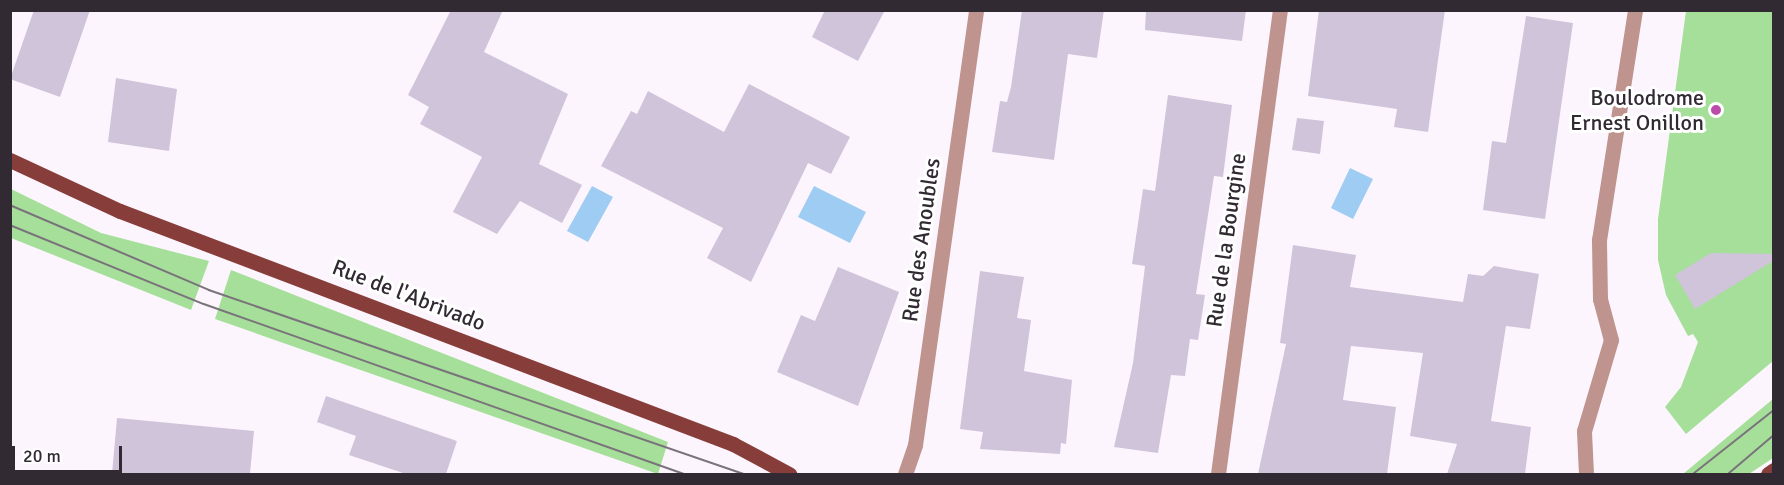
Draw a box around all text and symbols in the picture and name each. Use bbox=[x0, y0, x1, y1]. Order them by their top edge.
place label: Boulodrome Ernest Onillon bbox=[1570, 84, 1704, 136]
marker: Boulodrome Ernest Onillon bbox=[1709, 103, 1723, 117]
street label: Rue de la Bourgine bbox=[1201, 151, 1251, 329]
street label: Rue des Anoubles bbox=[896, 156, 946, 324]
street label: Rue de l'Abrivado bbox=[329, 254, 489, 336]
scale bar bbox=[15, 434, 124, 472]
text: 20 m bbox=[23, 445, 61, 467]

